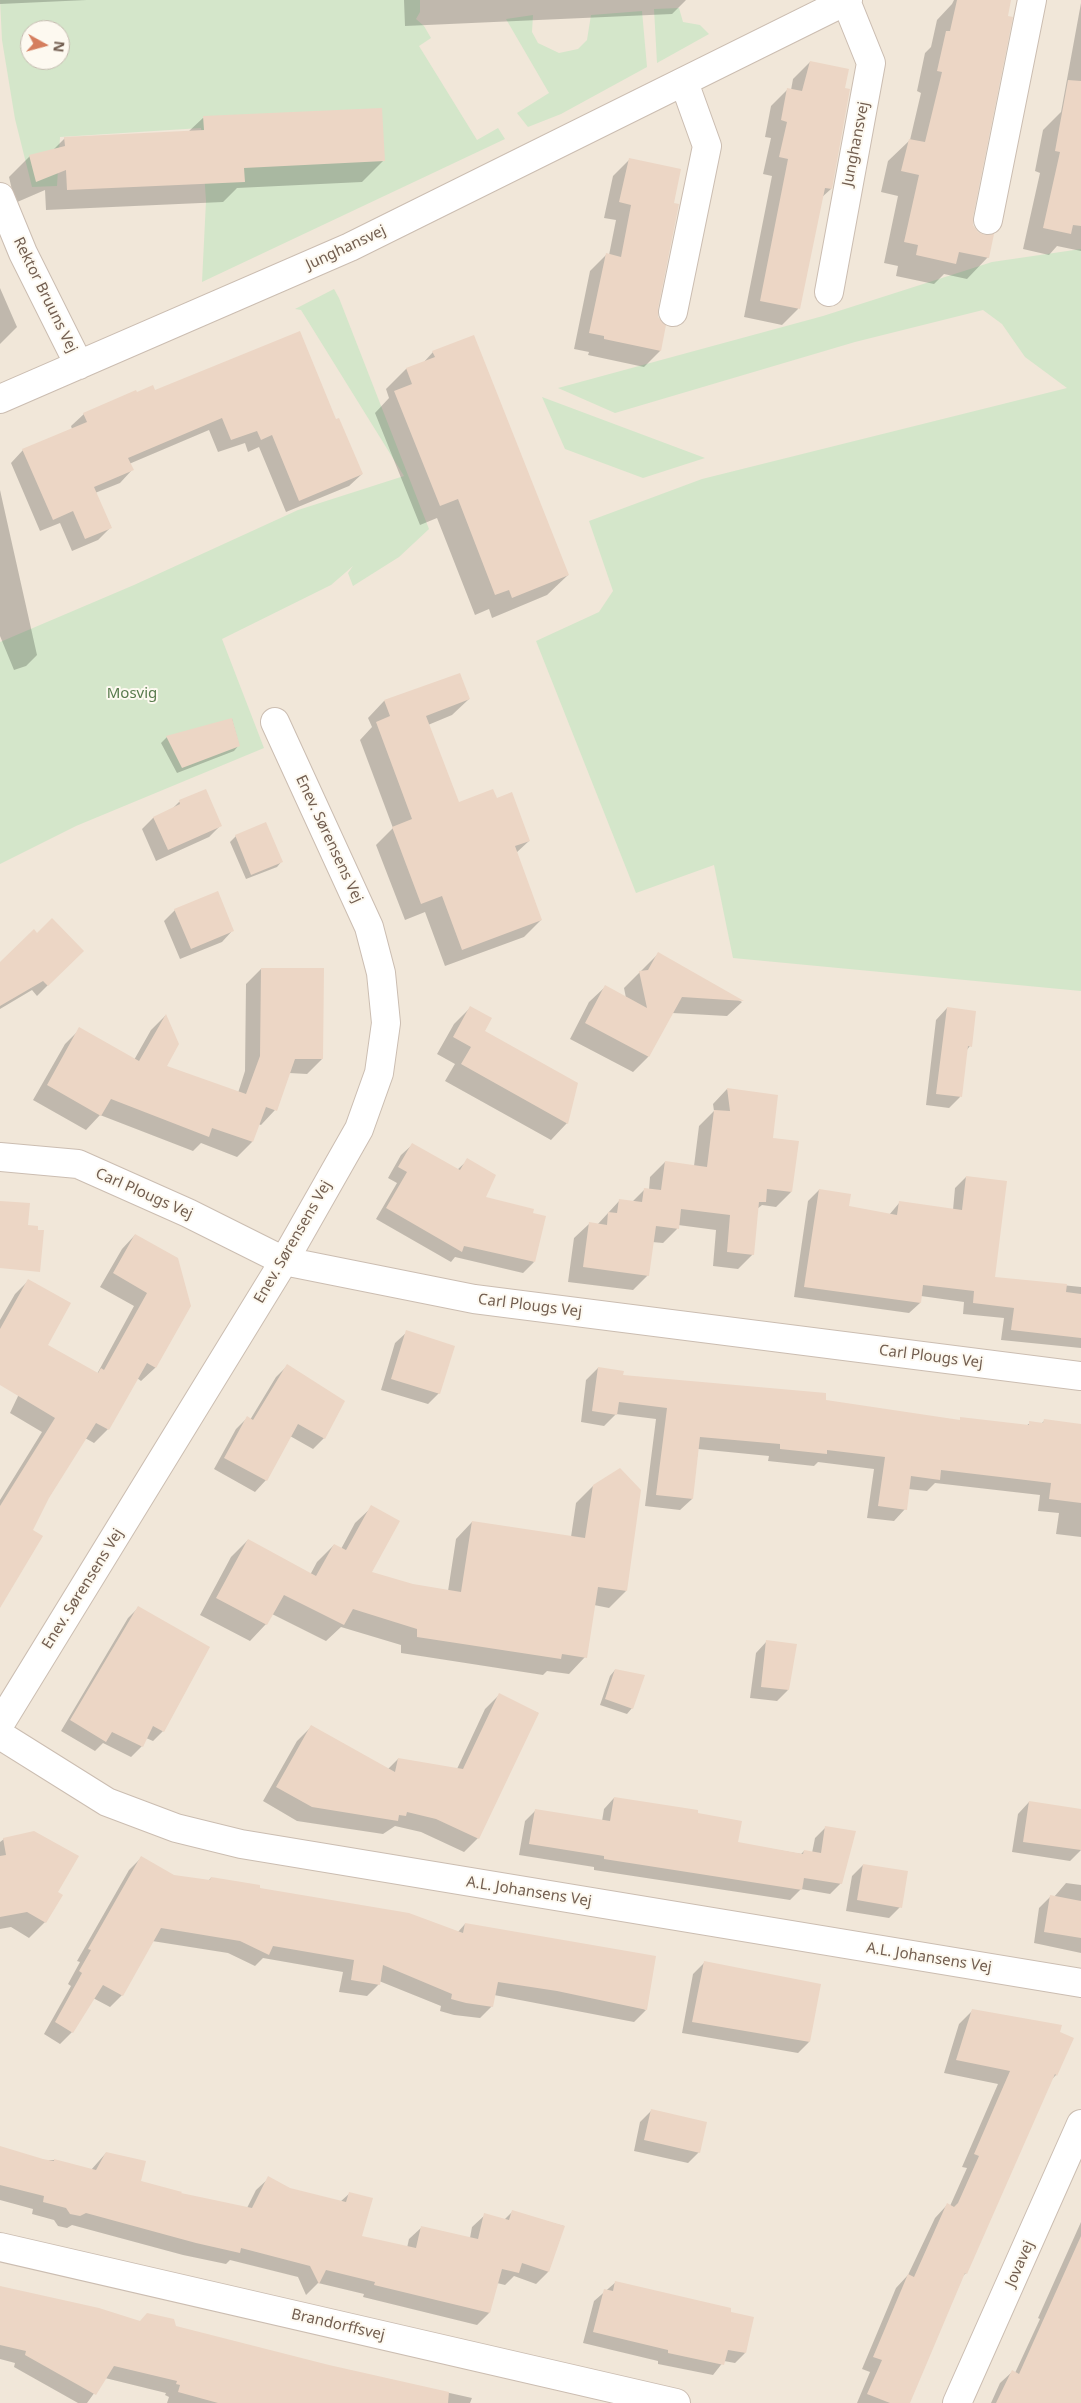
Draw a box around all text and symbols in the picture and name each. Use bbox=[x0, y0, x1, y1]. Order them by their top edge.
north arrow bbox=[20, 20, 70, 70]
text: N bbox=[49, 40, 70, 54]
street label: Junghansvej bbox=[839, 100, 873, 188]
street label: Junghansvej bbox=[303, 222, 389, 274]
street label: Rektor Bruuns Vej bbox=[9, 234, 81, 356]
park label: Mosvig bbox=[107, 685, 157, 703]
street label: Enev. Sørensens Vej bbox=[292, 772, 366, 906]
street label: Carl Plougs Vej bbox=[93, 1165, 195, 1223]
street label: Enev. Sørensens Vej bbox=[251, 1177, 335, 1307]
street label: Carl Plougs Vej bbox=[477, 1291, 583, 1321]
street label: Carl Plougs Vej bbox=[878, 1342, 984, 1372]
street label: Enev. Sørensens Vej bbox=[39, 1525, 127, 1653]
street label: A.L. Johansens Vej bbox=[465, 1873, 593, 1911]
street label: A.L. Johansens Vej bbox=[865, 1939, 993, 1977]
street label: Jovavej bbox=[1002, 2238, 1038, 2290]
street label: Brandorffsvej bbox=[290, 2306, 386, 2344]

